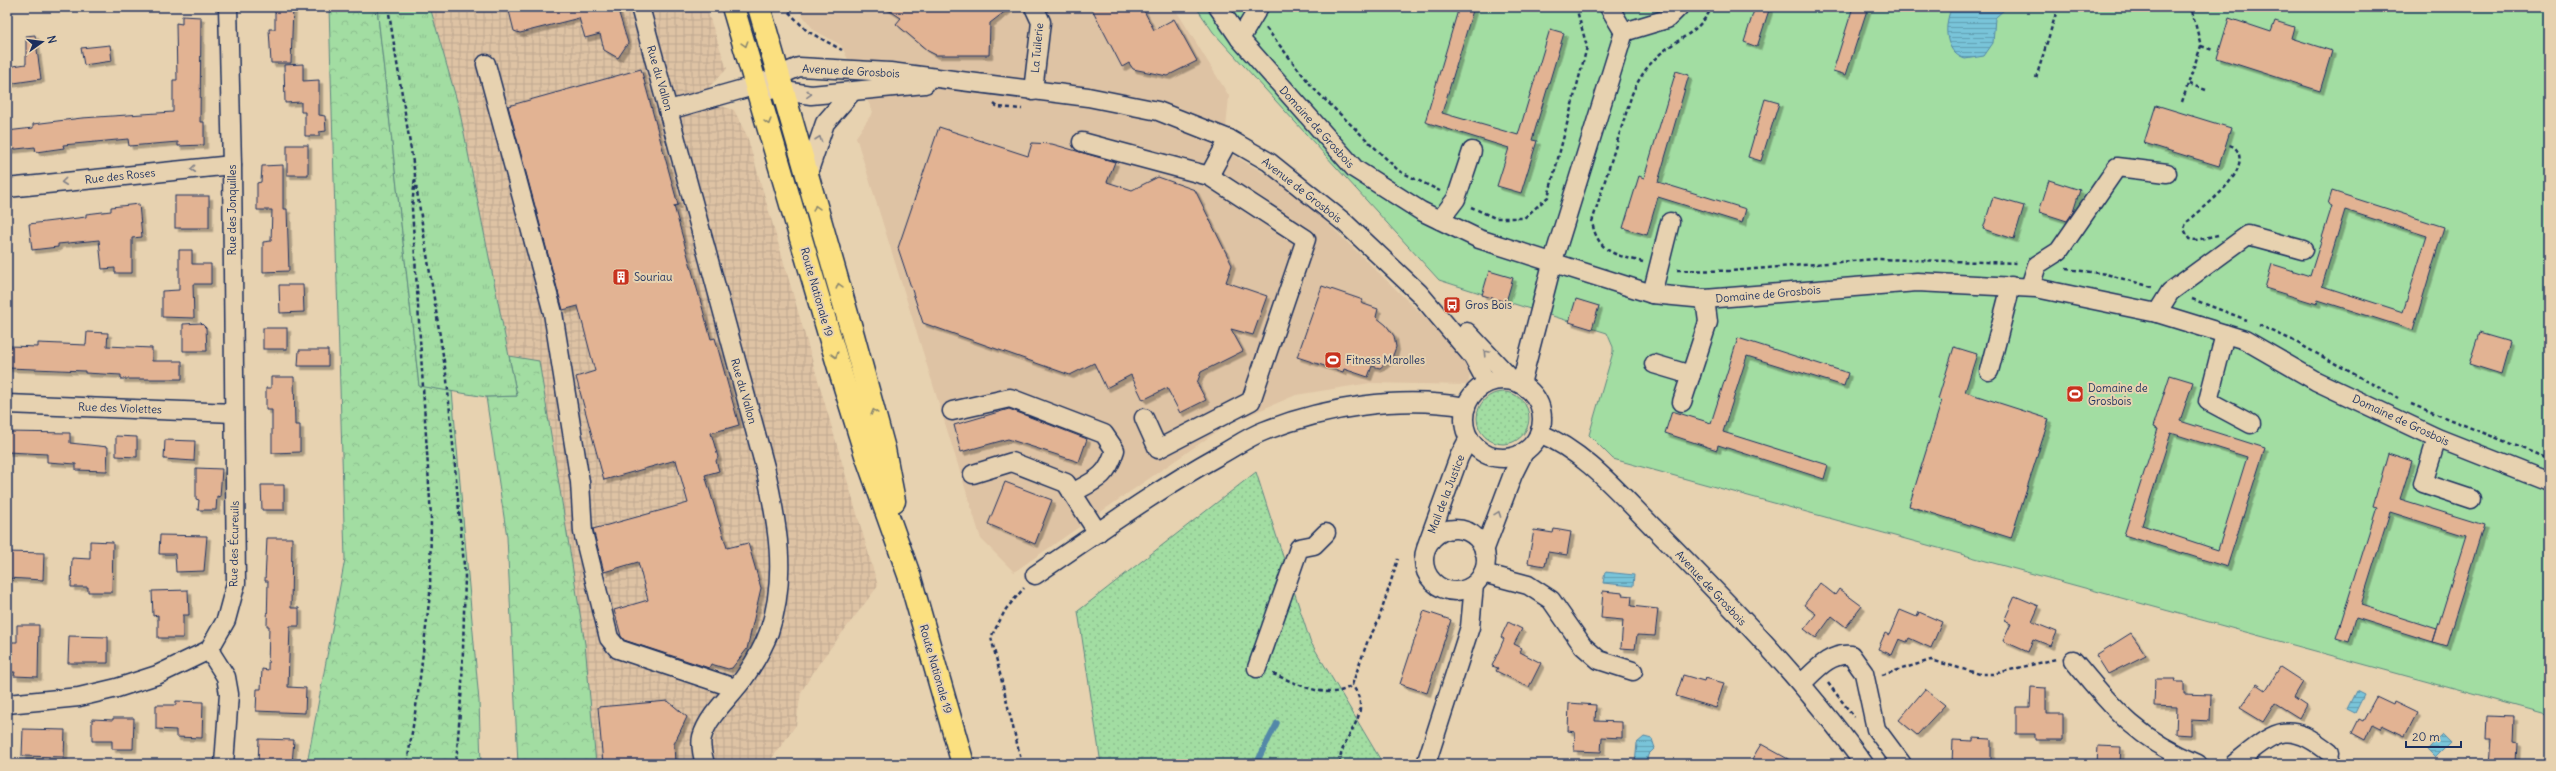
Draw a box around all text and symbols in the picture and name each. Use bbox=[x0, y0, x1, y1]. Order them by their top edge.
north arrow bbox=[22, 22, 62, 62]
street label: La Tuilerie bbox=[1028, 22, 1046, 73]
text: N bbox=[44, 34, 59, 45]
one-way arrow bbox=[740, 41, 749, 48]
street label: Rue du Vallon bbox=[644, 44, 676, 112]
street label: Avenue de Grosbois bbox=[802, 61, 900, 81]
street label: Domaine de Grosbois bbox=[1277, 83, 1357, 171]
one-way arrow bbox=[806, 90, 812, 99]
one-way arrow bbox=[763, 118, 772, 125]
one-way arrow bbox=[814, 136, 823, 143]
street label: Avenue de Grosbois bbox=[1259, 154, 1345, 226]
one-way arrow bbox=[190, 164, 196, 173]
street label: Rue des Roses bbox=[84, 165, 156, 187]
street label: Rue des Jonquilles bbox=[225, 165, 239, 255]
one-way arrow bbox=[61, 177, 67, 186]
one-way arrow bbox=[812, 204, 821, 211]
street label: Route Nationale 19 bbox=[798, 246, 836, 338]
building icon: Souriau bbox=[611, 267, 631, 287]
place label: Souriau bbox=[634, 270, 673, 284]
street label: Domaine de Grosbois bbox=[1715, 282, 1821, 306]
one-way arrow bbox=[835, 283, 844, 290]
bus stop icon: Gros Bois bbox=[1442, 295, 1462, 315]
place label: Gros Bois bbox=[1465, 298, 1512, 312]
sports icon: Fitness Marolles bbox=[1323, 350, 1343, 370]
one-way arrow bbox=[1483, 350, 1491, 358]
one-way arrow bbox=[830, 351, 839, 358]
place label: Fitness Marolles bbox=[1346, 353, 1425, 367]
street label: Rue du Vallon bbox=[728, 357, 760, 425]
place label: Domaine de Grosbois bbox=[2088, 381, 2148, 408]
sports icon: Domaine de Grosbois bbox=[2065, 384, 2085, 404]
street label: Domaine de Grosbois bbox=[2350, 391, 2452, 449]
street label: Rue des Violettes bbox=[78, 400, 162, 416]
one-way arrow bbox=[870, 408, 878, 415]
street label: Mail de la Justice bbox=[1425, 452, 1468, 535]
street label: Rue des Écureuils bbox=[225, 501, 242, 587]
one-way arrow bbox=[1493, 511, 1501, 518]
street label: Avenue de Grosbois bbox=[1673, 547, 1749, 629]
street label: Route Nationale 19 bbox=[917, 623, 955, 715]
scale bar bbox=[2406, 723, 2461, 749]
text: 20 m bbox=[2412, 729, 2440, 744]

